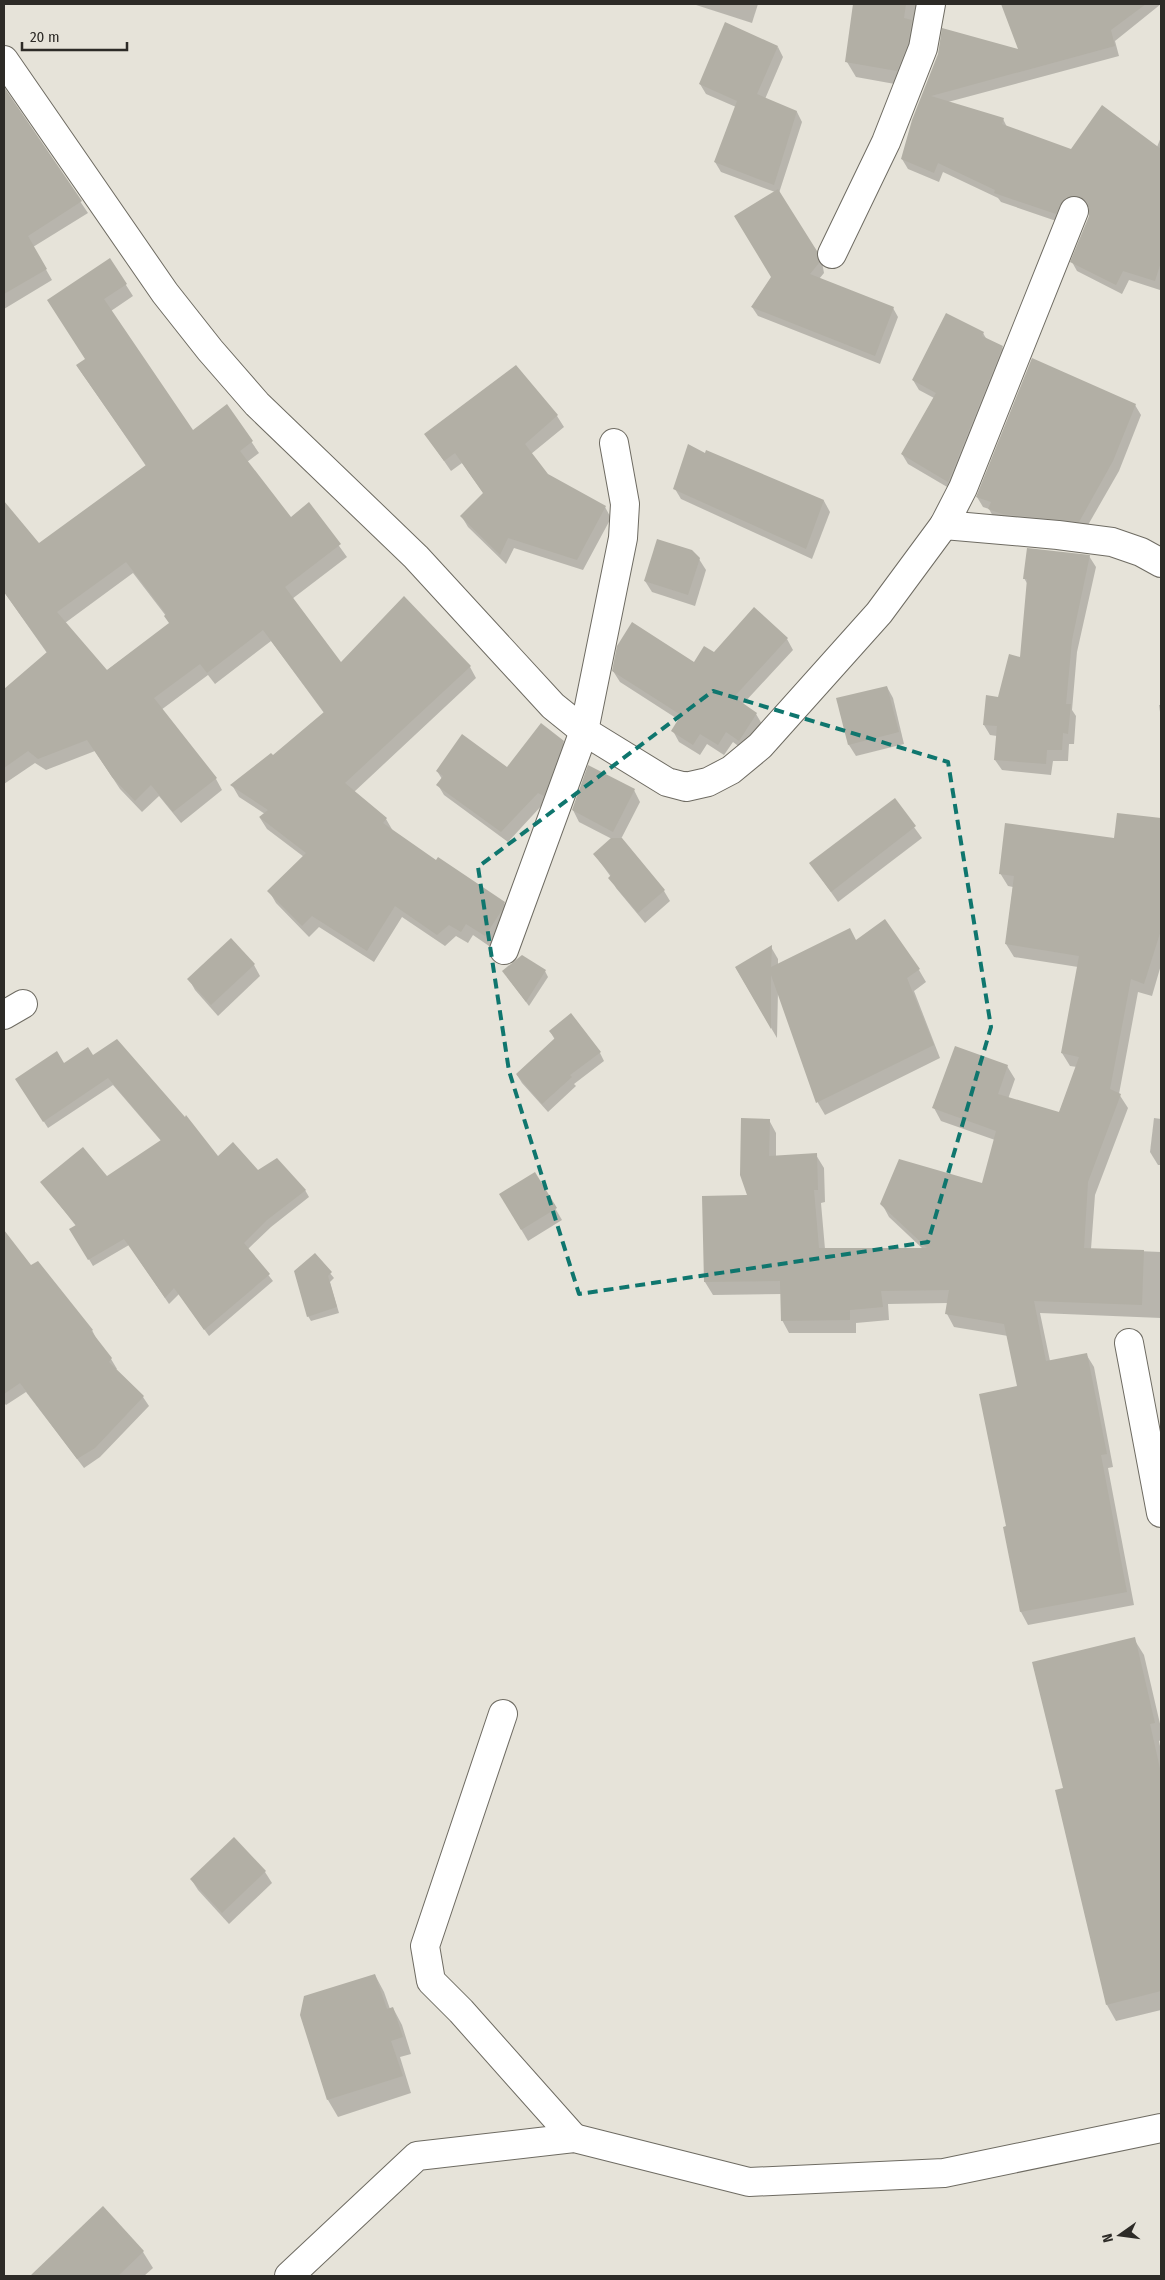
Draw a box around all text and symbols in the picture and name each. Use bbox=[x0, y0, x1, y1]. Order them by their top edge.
scale bar bbox=[22, 20, 128, 52]
text: 20 m bbox=[30, 28, 60, 46]
north arrow bbox=[1095, 2210, 1145, 2260]
text: N bbox=[1099, 2232, 1117, 2244]

